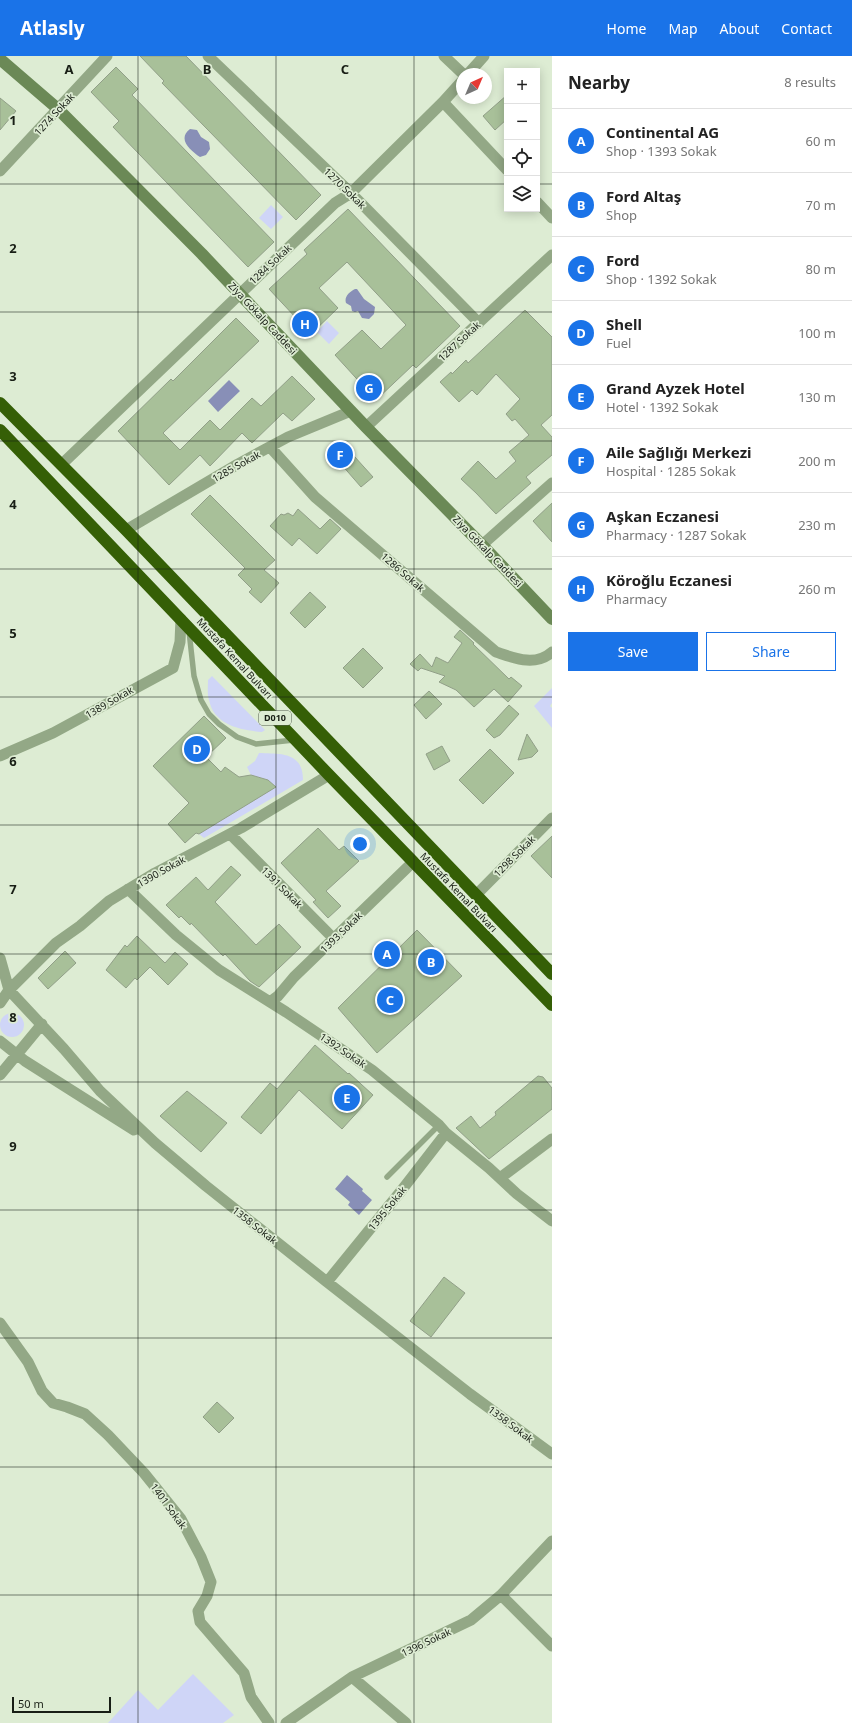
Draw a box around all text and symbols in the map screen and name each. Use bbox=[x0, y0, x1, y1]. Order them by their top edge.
text: Atlasly bbox=[20, 15, 85, 41]
text: Home bbox=[607, 19, 646, 38]
text: Map bbox=[668, 19, 698, 38]
text: About bbox=[720, 19, 759, 38]
text: Contact bbox=[781, 19, 832, 38]
text: A bbox=[65, 60, 74, 78]
text: B bbox=[203, 60, 211, 78]
text: C bbox=[341, 60, 349, 78]
north arrow bbox=[456, 68, 492, 104]
map controls bbox=[504, 68, 540, 212]
button: + bbox=[504, 68, 540, 104]
text: Nearby bbox=[568, 71, 630, 94]
text: 8 results bbox=[784, 73, 836, 91]
street label: 1274 Sokak bbox=[31, 89, 78, 138]
button: − bbox=[504, 104, 540, 140]
text: 1 bbox=[9, 111, 17, 129]
text: Continental AG bbox=[606, 122, 719, 142]
text: A bbox=[577, 132, 586, 150]
text: 60 m bbox=[806, 132, 836, 150]
button: locate bbox=[504, 140, 540, 176]
text: Shop · 1393 Sokak bbox=[606, 142, 717, 160]
street label: 1270 Sokak bbox=[321, 164, 370, 212]
button: layers bbox=[504, 176, 540, 212]
text: Ford Altaş bbox=[606, 186, 681, 206]
text: B bbox=[577, 196, 585, 214]
text: 70 m bbox=[806, 196, 836, 214]
text: Shop bbox=[606, 206, 637, 224]
text: 2 bbox=[9, 239, 17, 257]
street label: 1284 Sokak bbox=[246, 240, 295, 287]
text: Ford bbox=[606, 250, 640, 270]
text: C bbox=[577, 260, 585, 278]
text: 80 m bbox=[806, 260, 836, 278]
text: Shop · 1392 Sokak bbox=[606, 270, 717, 288]
street label: Ziya Gökalp Caddesi bbox=[226, 279, 300, 357]
pin: H bbox=[292, 309, 318, 339]
text: Shell bbox=[606, 314, 642, 334]
street label: 1287 Sokak bbox=[435, 317, 484, 364]
text: D bbox=[576, 324, 586, 342]
text: 100 m bbox=[798, 324, 836, 342]
text: Fuel bbox=[606, 334, 631, 352]
text: 3 bbox=[9, 367, 17, 385]
pin: G bbox=[356, 373, 382, 403]
text: Grand Ayzek Hotel bbox=[606, 378, 745, 398]
text: E bbox=[577, 388, 585, 406]
text: 130 m bbox=[798, 388, 836, 406]
text: Hotel · 1392 Sokak bbox=[606, 398, 718, 416]
pin: F bbox=[327, 440, 353, 470]
text: Aile Sağlığı Merkezi bbox=[606, 442, 752, 462]
street label: 1285 Sokak bbox=[209, 447, 263, 485]
text: F bbox=[577, 452, 585, 470]
text: 200 m bbox=[798, 452, 836, 470]
text: Hospital · 1285 Sokak bbox=[606, 462, 736, 480]
text: 4 bbox=[9, 495, 17, 513]
text: Aşkan Eczanesi bbox=[606, 506, 719, 526]
street label: Ziya Gökalp Caddesi bbox=[450, 512, 526, 590]
text: G bbox=[576, 516, 586, 534]
text: 230 m bbox=[798, 516, 836, 534]
text: Pharmacy · 1287 Sokak bbox=[606, 526, 746, 544]
street label: 1286 Sokak bbox=[378, 549, 428, 595]
text: Köroğlu Eczanesi bbox=[606, 570, 732, 590]
text: H bbox=[576, 580, 586, 598]
text: 260 m bbox=[798, 580, 836, 598]
text: Pharmacy bbox=[606, 590, 667, 608]
street label: Mustafa Kemal Bulvarı bbox=[194, 615, 276, 701]
text: 5 bbox=[9, 624, 17, 642]
button: Save bbox=[568, 632, 698, 671]
button: Share bbox=[706, 632, 836, 671]
street label: 1389 Sokak bbox=[82, 682, 136, 721]
road number: D010 bbox=[259, 711, 291, 725]
pin: D bbox=[184, 734, 210, 764]
text: 6 bbox=[9, 752, 17, 770]
street label: 1298 Sokak bbox=[490, 832, 538, 880]
your location bbox=[350, 834, 370, 854]
street label: Mustafa Kemal Bulvarı bbox=[417, 849, 501, 935]
street label: 1390 Sokak bbox=[134, 852, 188, 890]
street label: 1391 Sokak bbox=[258, 863, 306, 911]
text: 7 bbox=[9, 880, 17, 898]
street label: 1393 Sokak bbox=[317, 908, 366, 956]
pin: A bbox=[374, 939, 400, 969]
pin: B bbox=[418, 947, 444, 977]
pin: C bbox=[377, 985, 403, 1015]
text: 8 bbox=[9, 1008, 17, 1026]
street label: 1392 Sokak bbox=[317, 1029, 370, 1071]
pin: E bbox=[334, 1083, 360, 1113]
text: 9 bbox=[9, 1137, 17, 1155]
street label: 1395 Sokak bbox=[365, 1182, 410, 1233]
street label: 1358 Sokak bbox=[230, 1203, 281, 1247]
street label: 1358 Sokak bbox=[485, 1402, 537, 1446]
street label: 1401 Sokak bbox=[148, 1480, 191, 1532]
street label: 1396 Sokak bbox=[399, 1624, 454, 1660]
scale bar bbox=[12, 1695, 111, 1714]
text: 50 m bbox=[18, 1696, 44, 1711]

